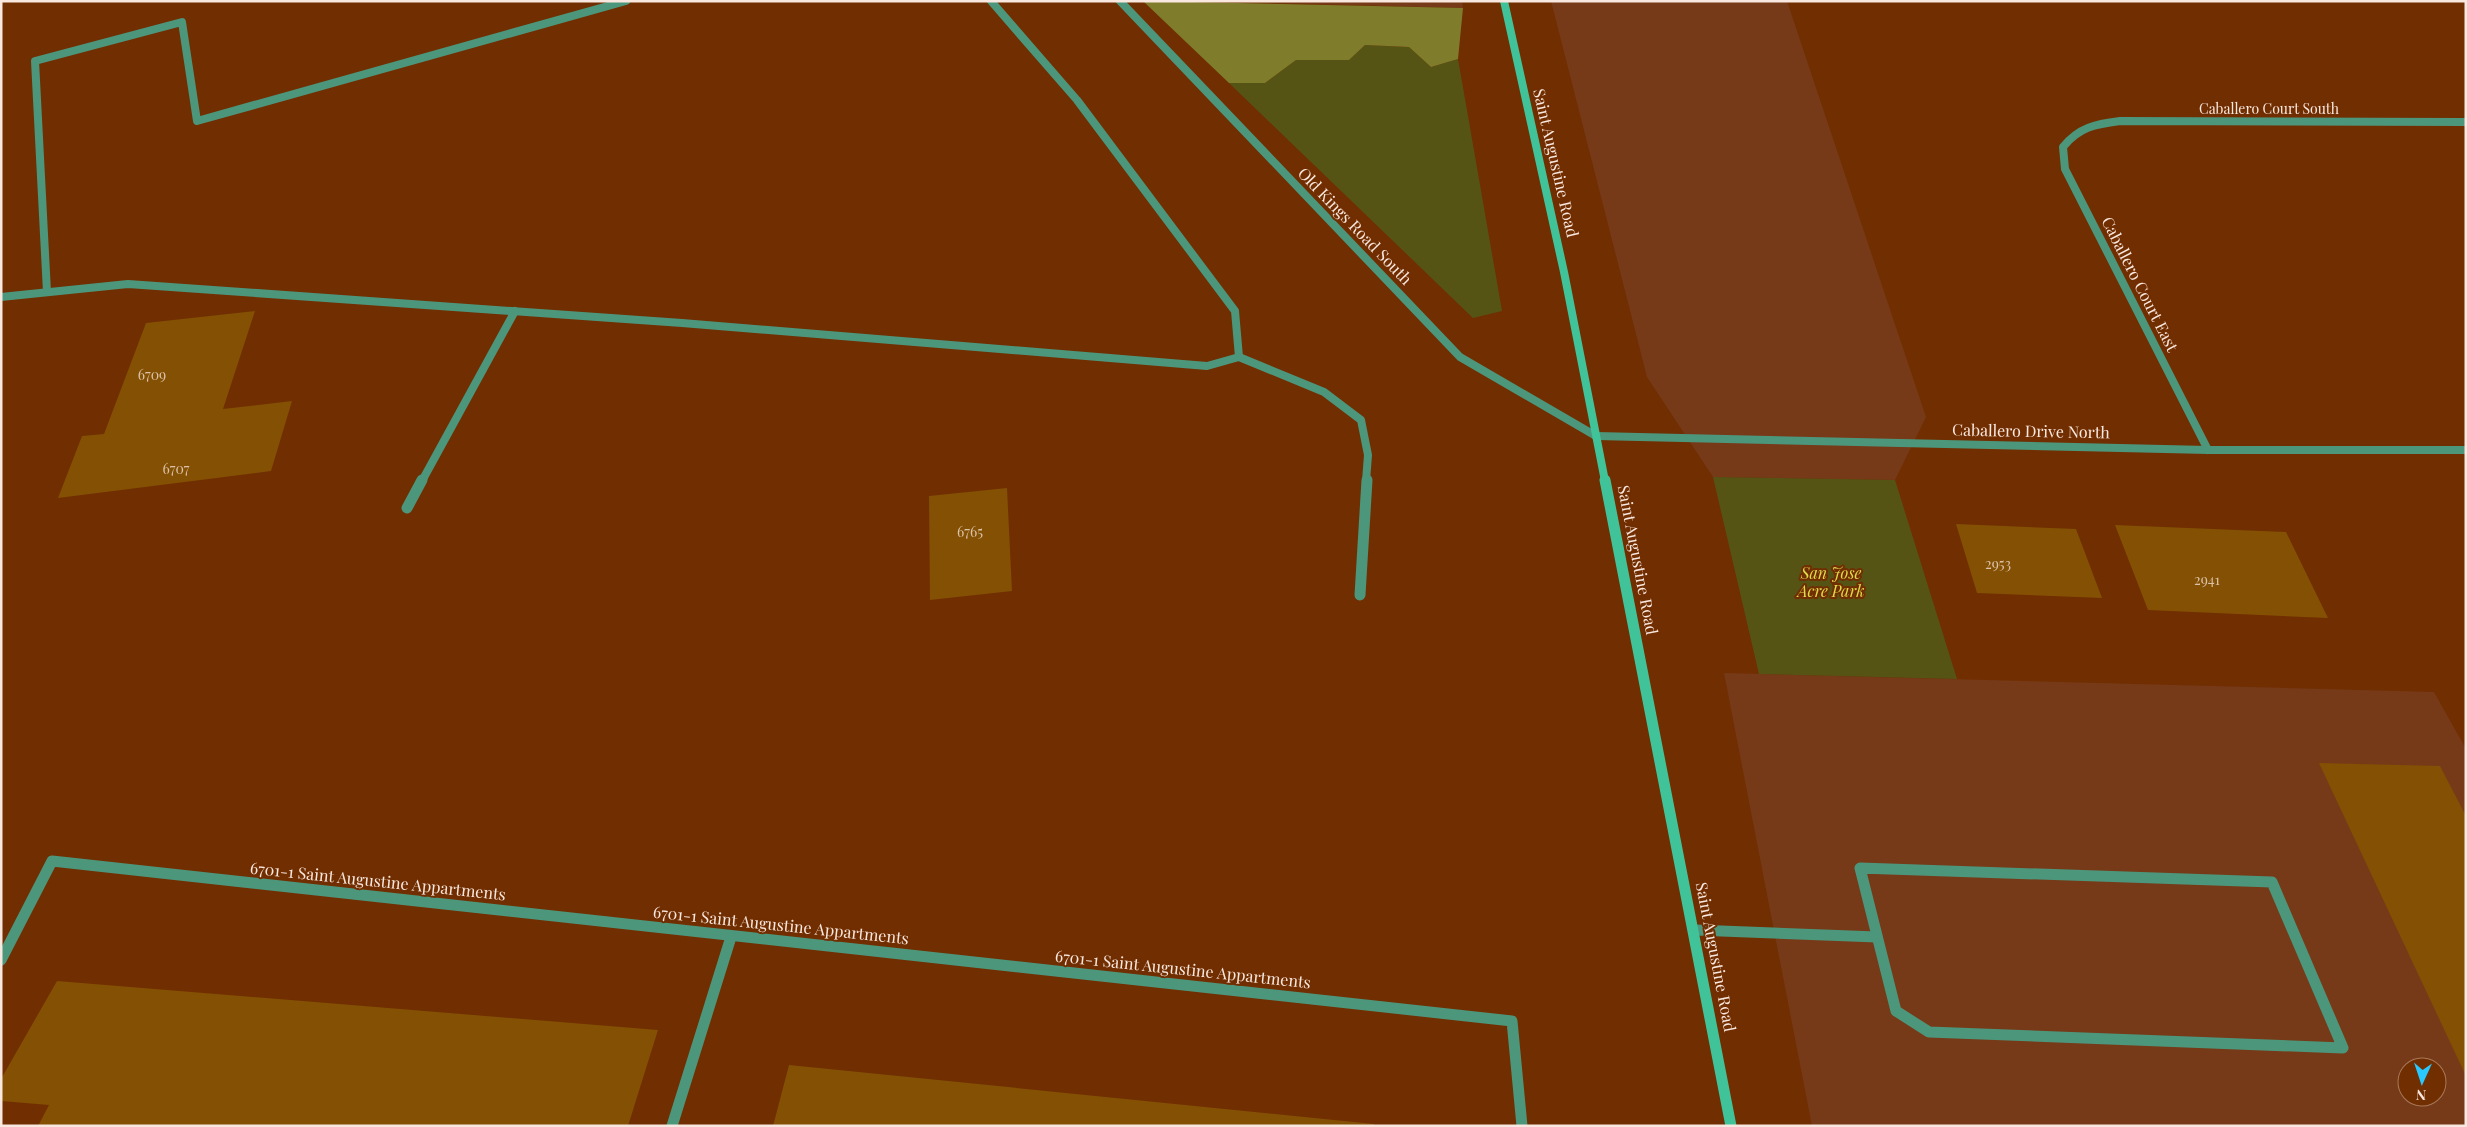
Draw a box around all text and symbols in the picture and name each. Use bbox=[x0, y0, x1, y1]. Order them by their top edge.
street label: Saint Augustine Road bbox=[1529, 87, 1584, 239]
street label: Caballero Court South bbox=[2199, 99, 2340, 118]
street label: Old Kings Road South bbox=[1294, 162, 1417, 289]
street label: Caballero Court East bbox=[2097, 213, 2184, 355]
house number: 6709 bbox=[138, 365, 166, 384]
street label: Caballero Drive North bbox=[1952, 419, 2111, 442]
house number: 6707 bbox=[162, 459, 190, 478]
street label: Saint Augustine Road bbox=[1614, 483, 1663, 636]
house number: 6765 bbox=[957, 522, 983, 541]
house number: 2953 bbox=[1985, 554, 2011, 573]
park label: San Jose Acre Park bbox=[1795, 562, 1865, 601]
house number: 2941 bbox=[2194, 570, 2220, 589]
street label: 6701-1 Saint Augustine Appartments bbox=[249, 857, 507, 904]
street label: Saint Augustine Road bbox=[1692, 880, 1741, 1033]
street label: 6701-1 Saint Augustine Appartments bbox=[652, 901, 910, 948]
street label: 6701-1 Saint Augustine Appartments bbox=[1054, 945, 1312, 992]
north arrow bbox=[2397, 1057, 2447, 1107]
text: N bbox=[2416, 1086, 2427, 1105]

